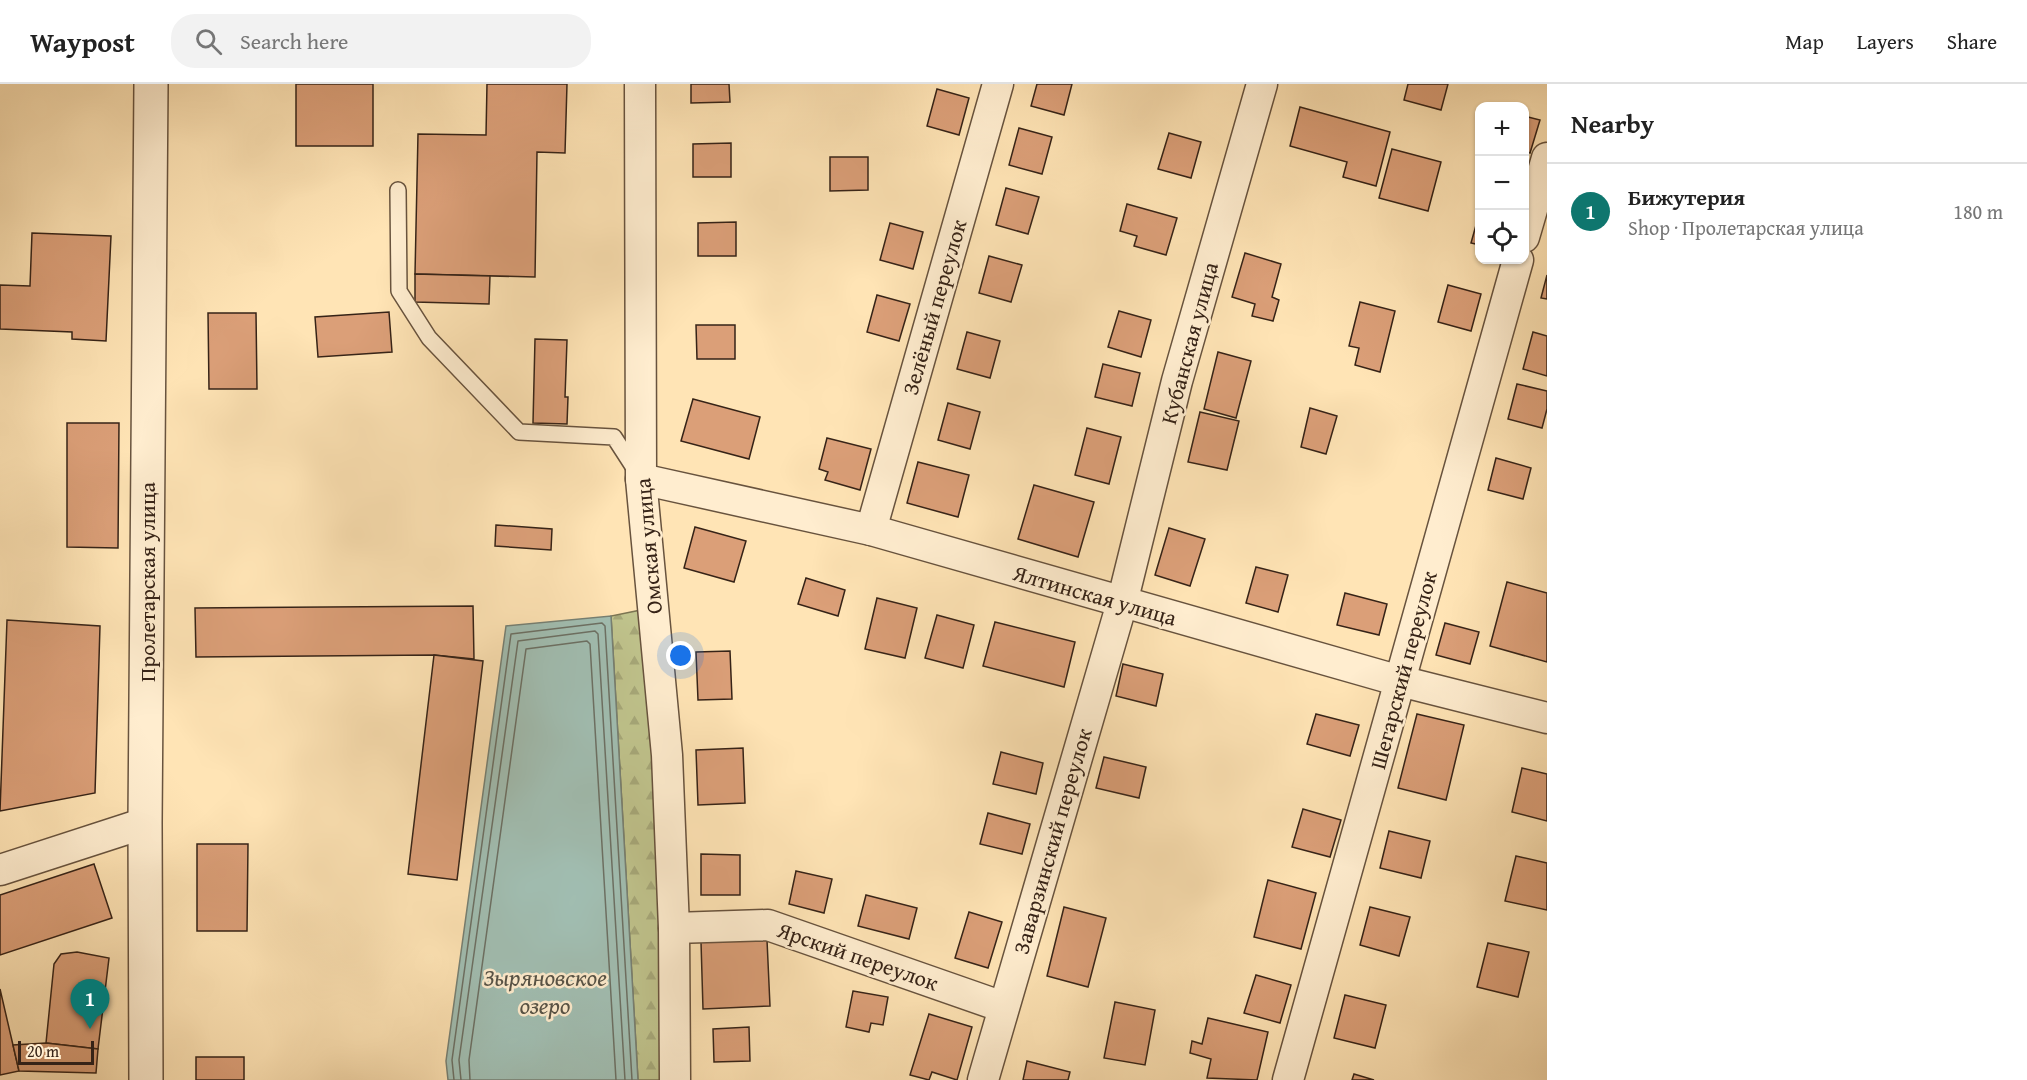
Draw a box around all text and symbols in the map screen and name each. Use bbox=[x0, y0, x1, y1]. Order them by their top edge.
search box bbox=[171, 14, 591, 68]
text: Waypost bbox=[30, 21, 135, 62]
icon: search bbox=[192, 25, 225, 58]
text: Search here bbox=[240, 25, 348, 57]
text: Map bbox=[1785, 26, 1824, 57]
text: Layers bbox=[1857, 26, 1914, 57]
text: Share bbox=[1947, 26, 1997, 57]
map controls bbox=[1475, 102, 1529, 264]
button: + bbox=[1475, 102, 1529, 156]
text: Nearby bbox=[1571, 104, 1654, 143]
button: − bbox=[1475, 156, 1529, 210]
text: Бижутерия bbox=[1628, 181, 1745, 213]
text: 1 bbox=[1585, 197, 1596, 226]
text: 180 m bbox=[1953, 197, 2003, 226]
button: locate bbox=[1475, 210, 1529, 264]
text: Shop · Пролетарская улица bbox=[1628, 213, 1864, 242]
street label: Зелёный переулок bbox=[894, 215, 974, 399]
street label: Кубанская улица bbox=[1152, 258, 1226, 427]
street label: Омская улица bbox=[626, 476, 670, 615]
street label: Пролетарская улица bbox=[131, 482, 163, 682]
street label: Ялтинская улица bbox=[1009, 556, 1181, 634]
street label: Шегарский переулок bbox=[1361, 567, 1445, 772]
your location bbox=[666, 641, 695, 670]
street label: Заварзинский переулок bbox=[1004, 724, 1100, 958]
street label: Ярский переулок bbox=[772, 913, 943, 999]
water label: Зыряновское озеро bbox=[483, 960, 607, 1023]
pin: 1 bbox=[70, 980, 110, 1029]
scale bar bbox=[18, 1038, 94, 1066]
text: 20 m bbox=[27, 1039, 59, 1063]

